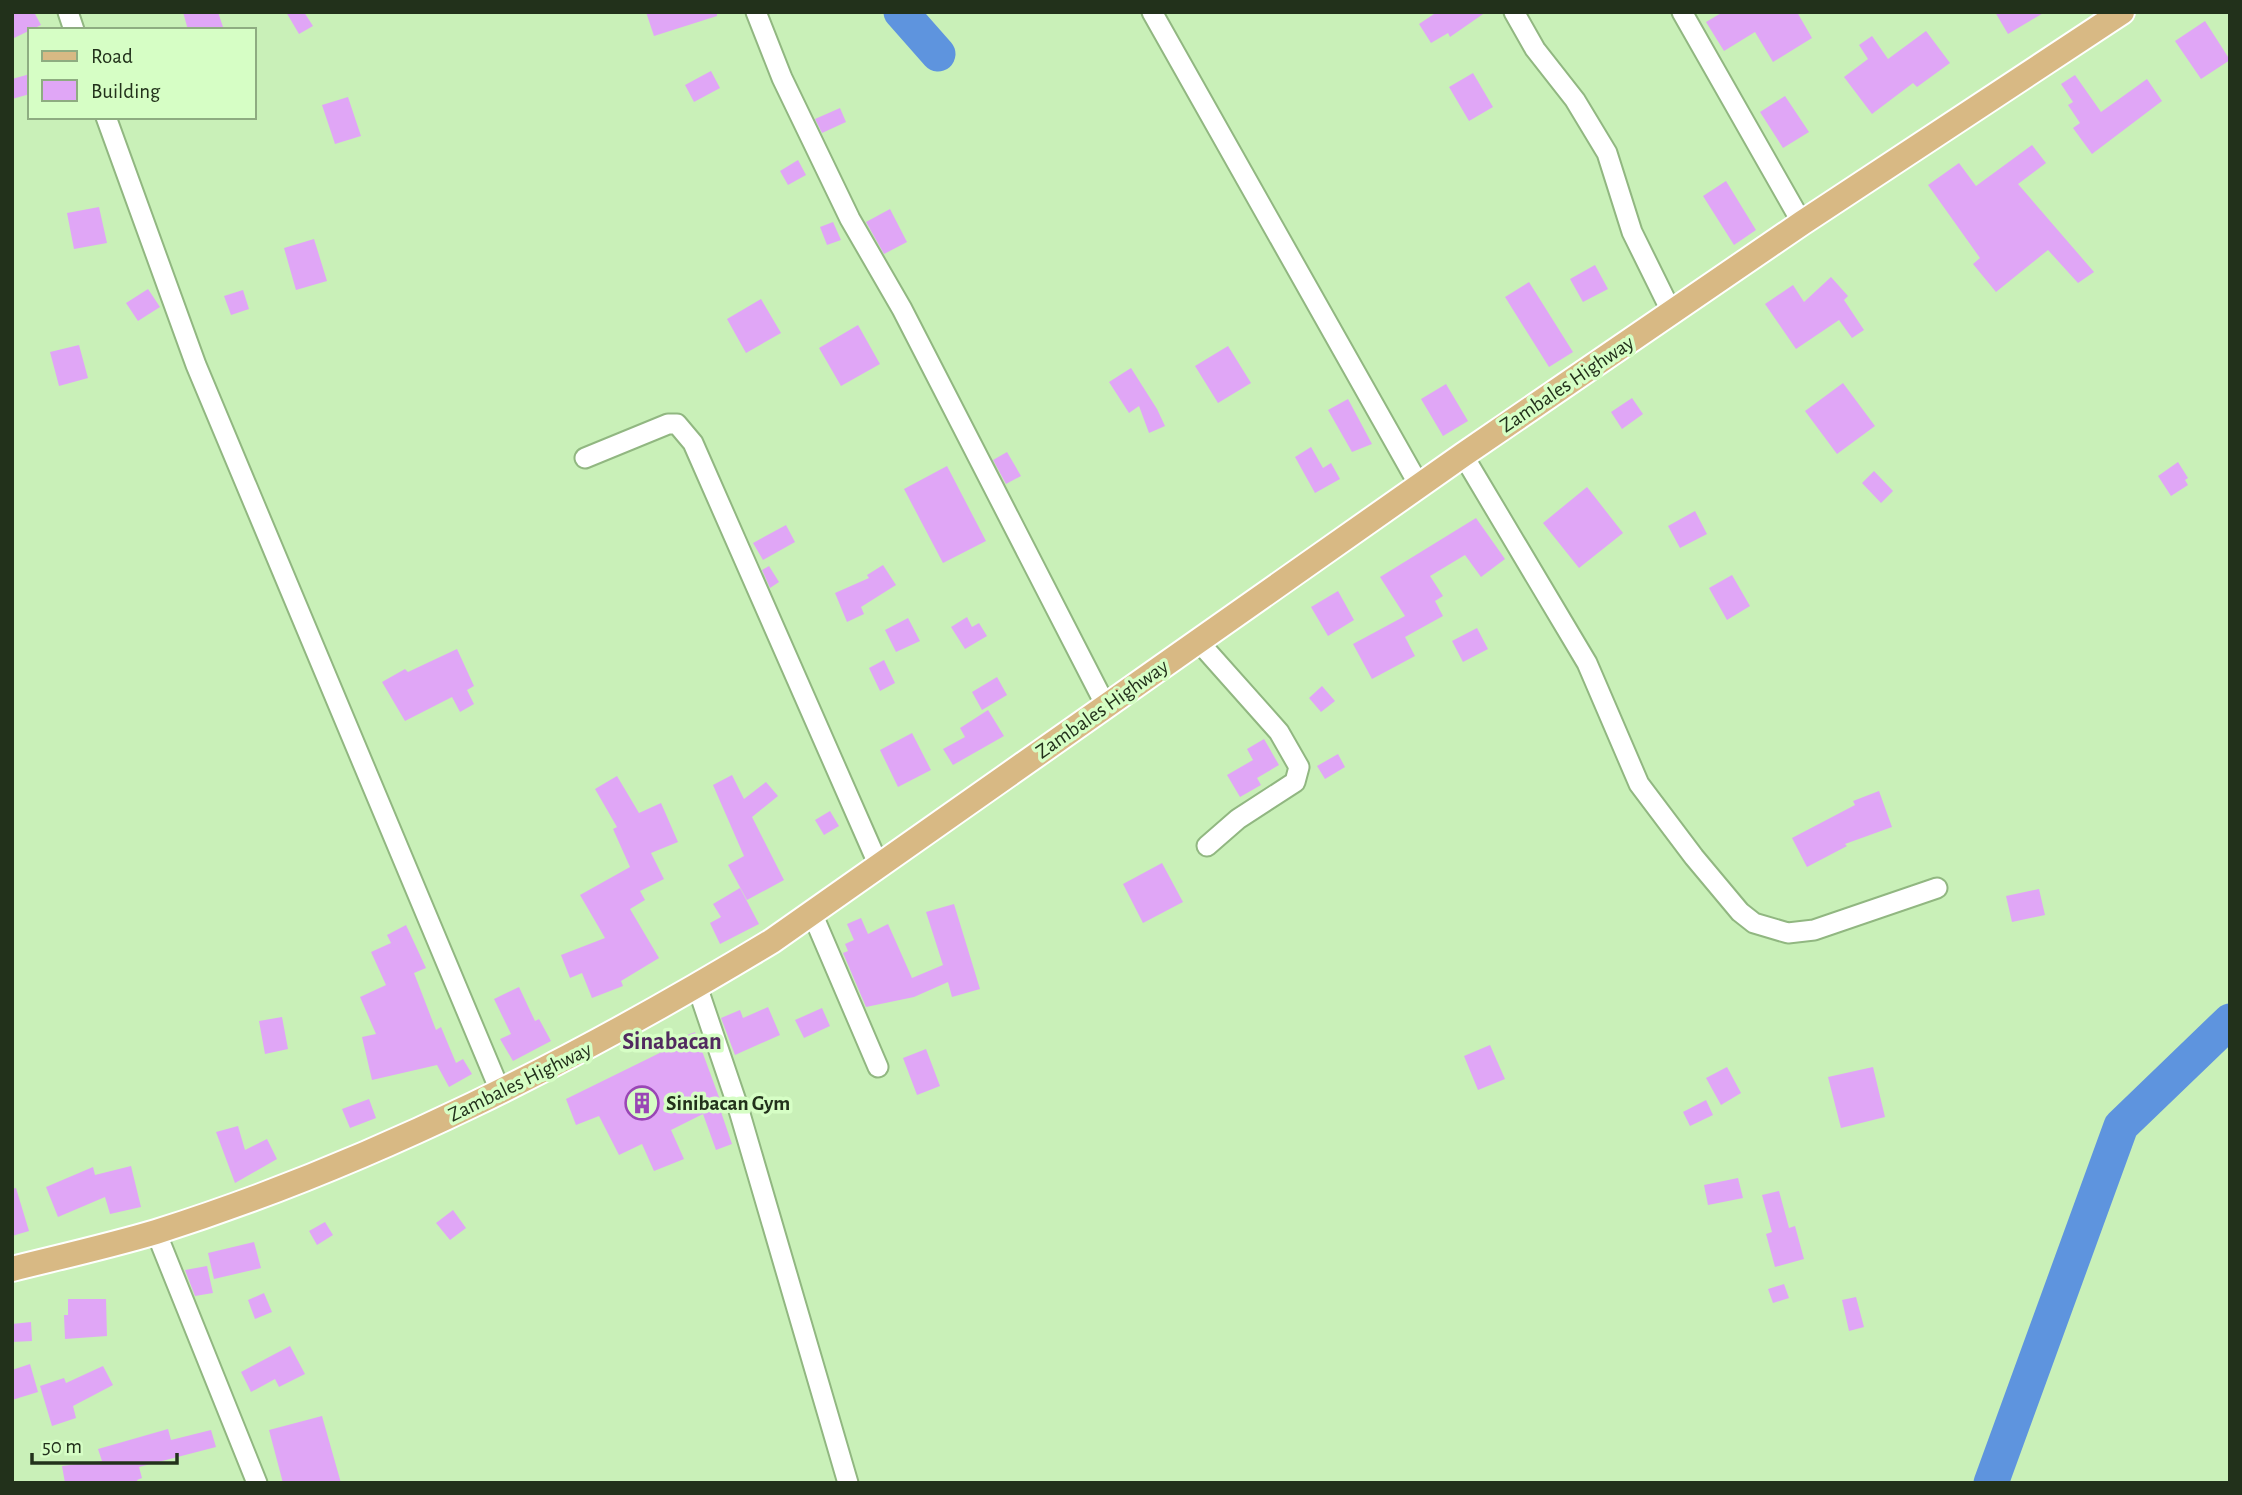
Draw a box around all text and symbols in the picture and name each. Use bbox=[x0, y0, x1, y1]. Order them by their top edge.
legend bbox=[28, 28, 256, 119]
text: Road bbox=[91, 46, 133, 67]
text: Building bbox=[91, 81, 161, 102]
street label: Zambales Highway bbox=[1496, 332, 1638, 436]
street label: Zambales Highway bbox=[1032, 656, 1172, 762]
district label: Sinabacan bbox=[622, 1030, 722, 1054]
street label: Zambales Highway bbox=[445, 1038, 595, 1126]
building icon: Sinibacan Gym bbox=[623, 1084, 661, 1122]
place label: Sinibacan Gym bbox=[666, 1093, 790, 1114]
scale bar bbox=[32, 1422, 177, 1466]
text: 50 m bbox=[42, 1436, 82, 1457]

